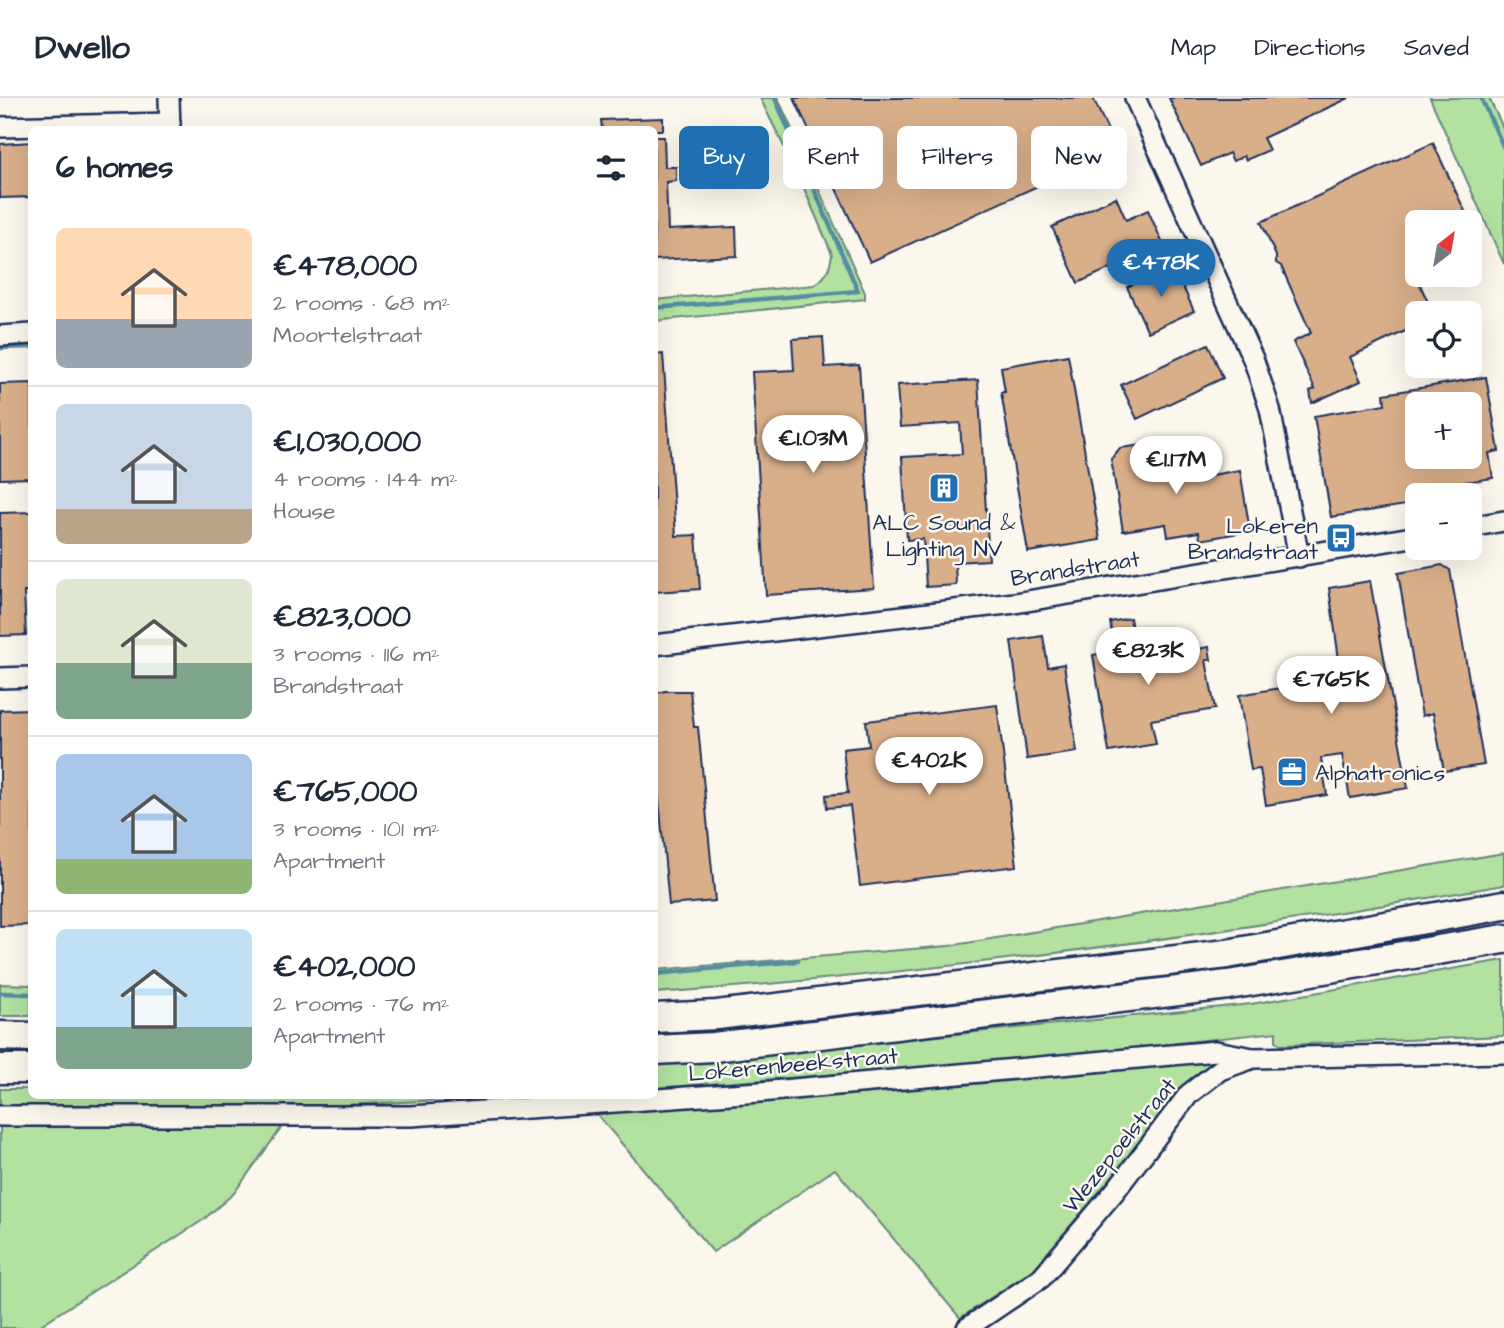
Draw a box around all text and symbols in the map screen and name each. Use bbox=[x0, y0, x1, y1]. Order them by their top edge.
text: Dwello bbox=[35, 25, 130, 71]
text: Map bbox=[1171, 31, 1216, 65]
text: Directions bbox=[1254, 31, 1366, 65]
text: Saved bbox=[1404, 31, 1469, 65]
chip: Buy bbox=[679, 126, 769, 189]
chip: Rent bbox=[783, 126, 883, 189]
chip: Filters bbox=[897, 126, 1017, 189]
chip: New bbox=[1031, 126, 1127, 189]
text: 6 homes bbox=[56, 147, 173, 189]
icon: filters bbox=[592, 149, 630, 187]
north arrow bbox=[1405, 210, 1482, 287]
map controls bbox=[1405, 210, 1482, 560]
pin: €478K bbox=[1112, 240, 1210, 299]
text: €478,000 bbox=[273, 245, 417, 287]
text: €478K bbox=[1123, 246, 1199, 278]
icon: home bbox=[112, 256, 196, 340]
text: 2 rooms · 68 m² bbox=[273, 287, 450, 319]
button: locate bbox=[1405, 301, 1482, 378]
text: Moortelstraat bbox=[273, 319, 422, 351]
button: + bbox=[1405, 392, 1482, 469]
pin: €1.03M bbox=[756, 416, 870, 475]
text: €1,030,000 bbox=[273, 421, 421, 463]
text: €1.03M bbox=[778, 422, 848, 454]
icon: home bbox=[112, 432, 196, 516]
pin: €1.17M bbox=[1119, 436, 1233, 496]
text: €1.17M bbox=[1146, 443, 1206, 475]
text: 4 rooms · 144 m² bbox=[273, 463, 458, 495]
building icon: ALC Sound & Lighting NV bbox=[927, 471, 961, 505]
button: − bbox=[1405, 483, 1482, 560]
text: House bbox=[273, 495, 336, 527]
place label: ALC Sound & Lighting NV bbox=[872, 507, 1016, 566]
place label: Lokeren Brandstraat bbox=[1188, 510, 1319, 568]
bus stop icon: Lokeren Brandstraat bbox=[1324, 521, 1358, 555]
street label: Brandstraat bbox=[1008, 543, 1143, 595]
text: €823,000 bbox=[273, 596, 411, 638]
icon: home bbox=[112, 607, 196, 691]
pin: €823K bbox=[1099, 628, 1197, 687]
text: €823K bbox=[1112, 634, 1184, 666]
text: 3 rooms · 116 m² bbox=[273, 638, 440, 670]
pin: €765K bbox=[1282, 656, 1380, 716]
text: €765K bbox=[1292, 663, 1370, 695]
text: Brandstraat bbox=[273, 670, 403, 702]
pin: €402K bbox=[880, 738, 978, 797]
text: €402K bbox=[891, 744, 967, 776]
office icon: Alphatronics bbox=[1275, 755, 1309, 789]
place label: Alphatronics bbox=[1315, 757, 1445, 789]
text: €765,000 bbox=[273, 771, 417, 813]
icon: home bbox=[112, 782, 196, 866]
text: 3 rooms · 101 m² bbox=[273, 813, 440, 845]
text: Apartment bbox=[273, 845, 385, 877]
text: €402,000 bbox=[273, 946, 415, 988]
icon: home bbox=[112, 957, 196, 1041]
text: 2 rooms · 76 m² bbox=[273, 988, 449, 1020]
text: Apartment bbox=[273, 1020, 385, 1052]
street label: Lokerenbeekstraat bbox=[687, 1040, 900, 1090]
street label: Wezepoelstraat bbox=[1055, 1071, 1185, 1220]

